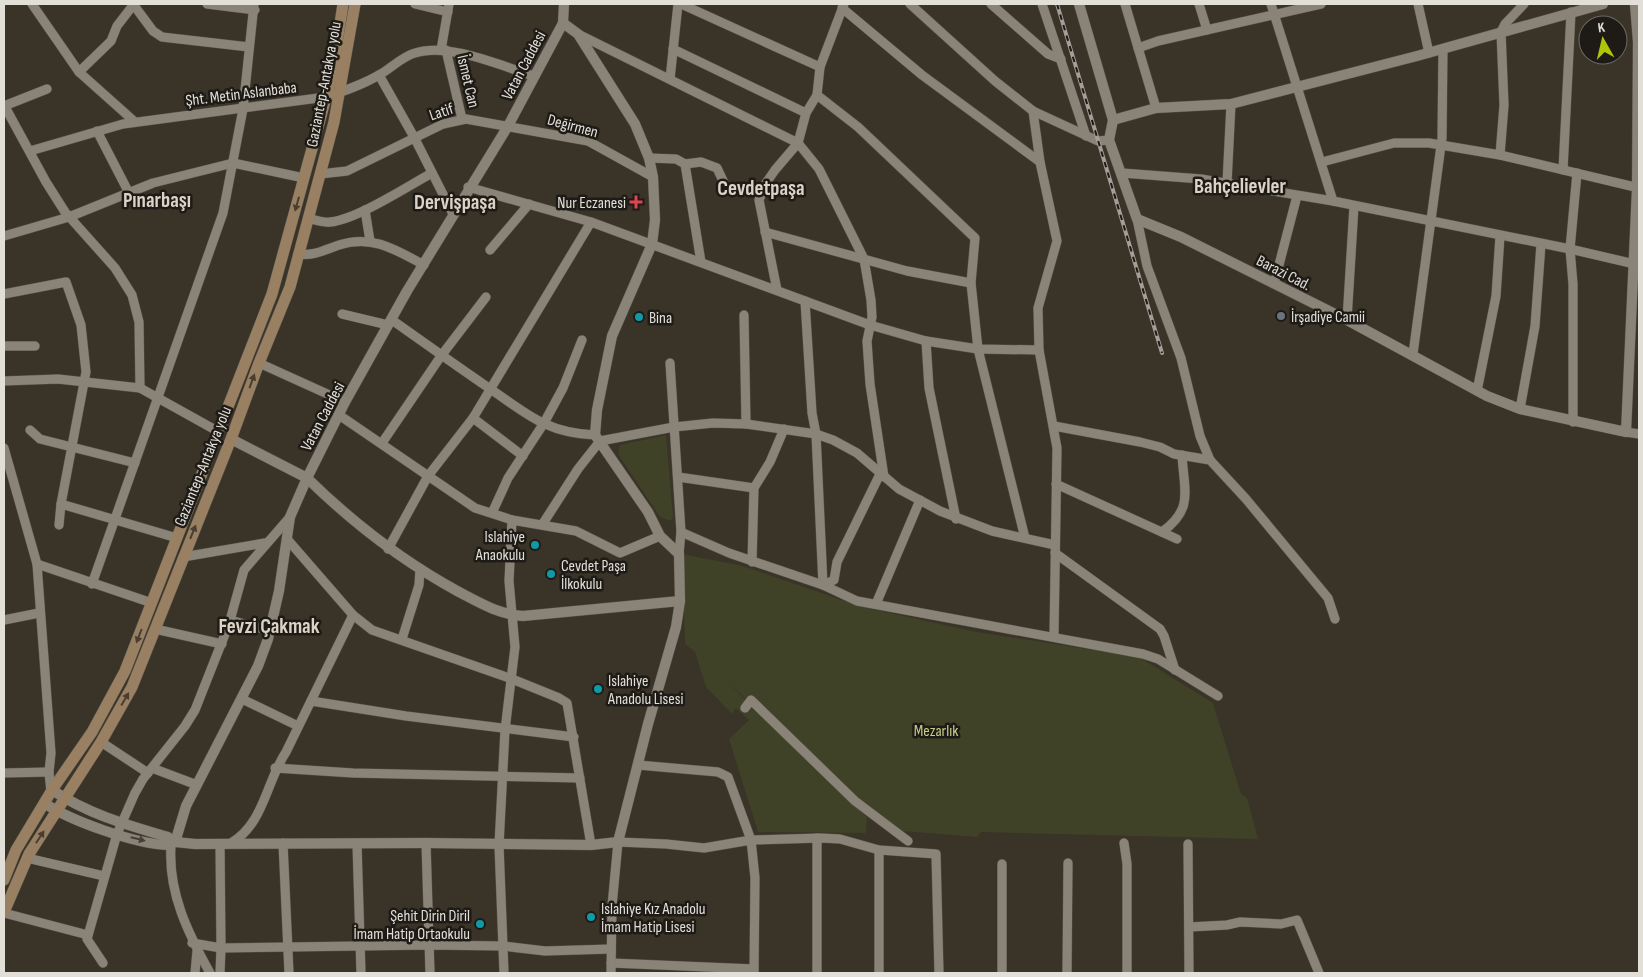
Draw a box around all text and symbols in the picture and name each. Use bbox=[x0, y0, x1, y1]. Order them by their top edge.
north arrow bbox=[1578, 15, 1628, 65]
text: K bbox=[1597, 19, 1606, 37]
street label: Gaziantep-Antakya yolu bbox=[303, 20, 346, 149]
street label: Vatan Caddesi bbox=[498, 28, 550, 103]
street label: İsmet Can bbox=[452, 53, 483, 110]
street label: Şht. Metin Aslanbaba bbox=[185, 78, 298, 111]
street label: Latif bbox=[427, 99, 456, 125]
street label: Değirmen bbox=[545, 111, 600, 142]
district label: Bahçelievler bbox=[1194, 174, 1286, 199]
district label: Cevdetpaşa bbox=[717, 176, 805, 201]
district label: Pınarbaşı bbox=[123, 188, 191, 213]
district label: Dervişpaşa bbox=[414, 190, 496, 215]
place label: Nur Eczanesi bbox=[557, 194, 626, 213]
marker: Nur Eczanesi bbox=[630, 196, 642, 208]
one-way arrow bbox=[293, 197, 301, 212]
street label: Barazi Cad. bbox=[1253, 252, 1314, 295]
place label: İrşadiye Camii bbox=[1291, 308, 1365, 327]
place label: Bina bbox=[649, 309, 672, 328]
marker: İrşadiye Camii bbox=[1275, 310, 1287, 322]
marker: Bina bbox=[633, 311, 645, 323]
one-way arrow bbox=[248, 373, 256, 388]
street label: Vatan Caddesi bbox=[297, 379, 349, 454]
street label: Gaziantep-Antakya yolu bbox=[171, 404, 236, 529]
one-way arrow bbox=[189, 524, 197, 539]
place label: Islahiye Anaokulu bbox=[475, 528, 525, 565]
marker: Islahiye Anaokulu bbox=[529, 539, 541, 551]
place label: Cevdet Paşa İlkokulu bbox=[561, 557, 626, 594]
marker: Cevdet Paşa İlkokulu bbox=[545, 568, 557, 580]
district label: Fevzi Çakmak bbox=[218, 614, 320, 639]
one-way arrow bbox=[135, 629, 143, 644]
place label: Islahiye Anadolu Lisesi bbox=[607, 672, 683, 709]
marker: Islahiye Anadolu Lisesi bbox=[592, 683, 604, 695]
one-way arrow bbox=[121, 692, 130, 705]
park label: Mezarlık bbox=[914, 722, 958, 741]
one-way arrow bbox=[35, 830, 44, 843]
one-way arrow bbox=[131, 835, 146, 843]
place label: Islahiye Kız Anadolu İmam Hatip Lisesi bbox=[601, 900, 706, 937]
place label: Şehit Dirin Diril İmam Hatip Ortaokulu bbox=[353, 907, 470, 944]
marker: Islahiye Kız Anadolu İmam Hatip Lisesi bbox=[585, 911, 597, 923]
marker: Şehit Dirin Diril İmam Hatip Ortaokulu bbox=[474, 918, 486, 930]

